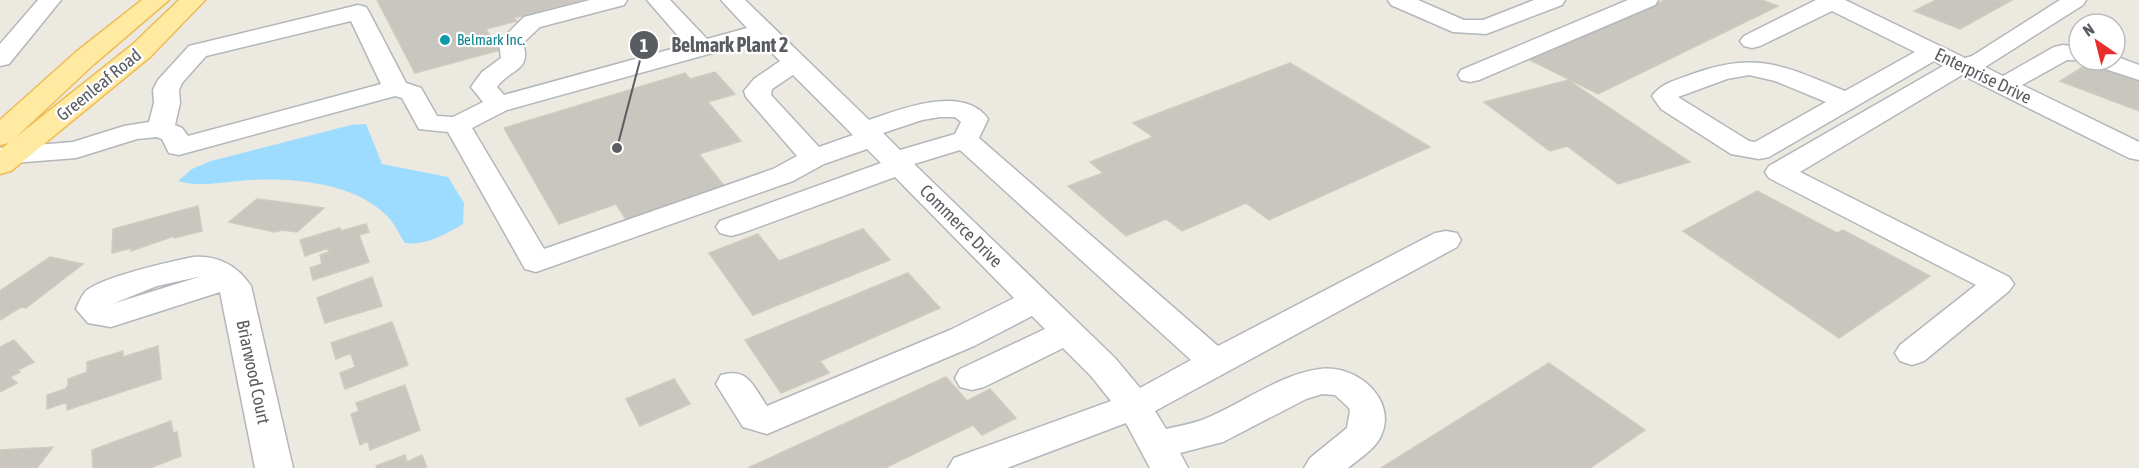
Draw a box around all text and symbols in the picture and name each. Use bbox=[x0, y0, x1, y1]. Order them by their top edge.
north arrow bbox=[2067, 12, 2127, 72]
text: N bbox=[2079, 20, 2097, 40]
callout: Belmark Plant 2 bbox=[629, 26, 800, 64]
place label: Belmark Inc. bbox=[457, 31, 525, 48]
marker: Belmark Inc. bbox=[438, 33, 452, 47]
text: Belmark Plant 2 bbox=[672, 33, 789, 56]
text: 1 bbox=[640, 35, 648, 56]
street label: Enterprise Drive bbox=[1932, 43, 2035, 108]
street label: Greenleaf Road bbox=[52, 44, 145, 125]
street label: Commerce Drive bbox=[916, 180, 1007, 271]
street label: Briarwood Court bbox=[232, 318, 275, 426]

